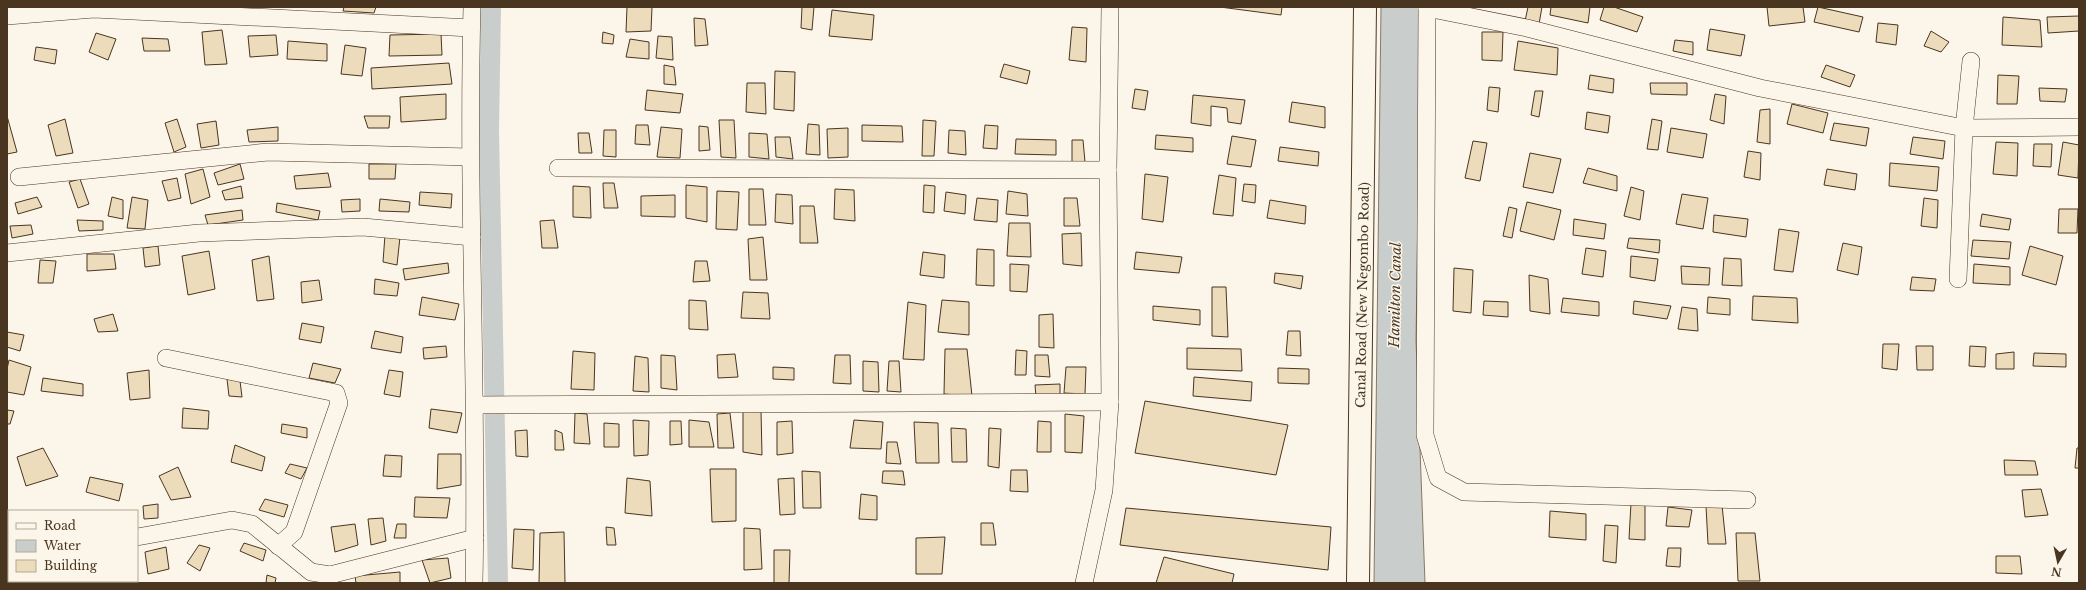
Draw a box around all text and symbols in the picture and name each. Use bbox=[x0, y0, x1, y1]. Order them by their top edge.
street label: Canal Road (New Negombo Road) bbox=[1352, 182, 1373, 408]
water label: Hamilton Canal bbox=[1385, 241, 1405, 349]
legend bbox=[8, 510, 138, 582]
text: Road bbox=[44, 518, 76, 533]
text: Water bbox=[43, 538, 81, 553]
north arrow bbox=[2038, 542, 2078, 582]
text: Building bbox=[44, 558, 98, 573]
text: N bbox=[2050, 564, 2063, 580]

